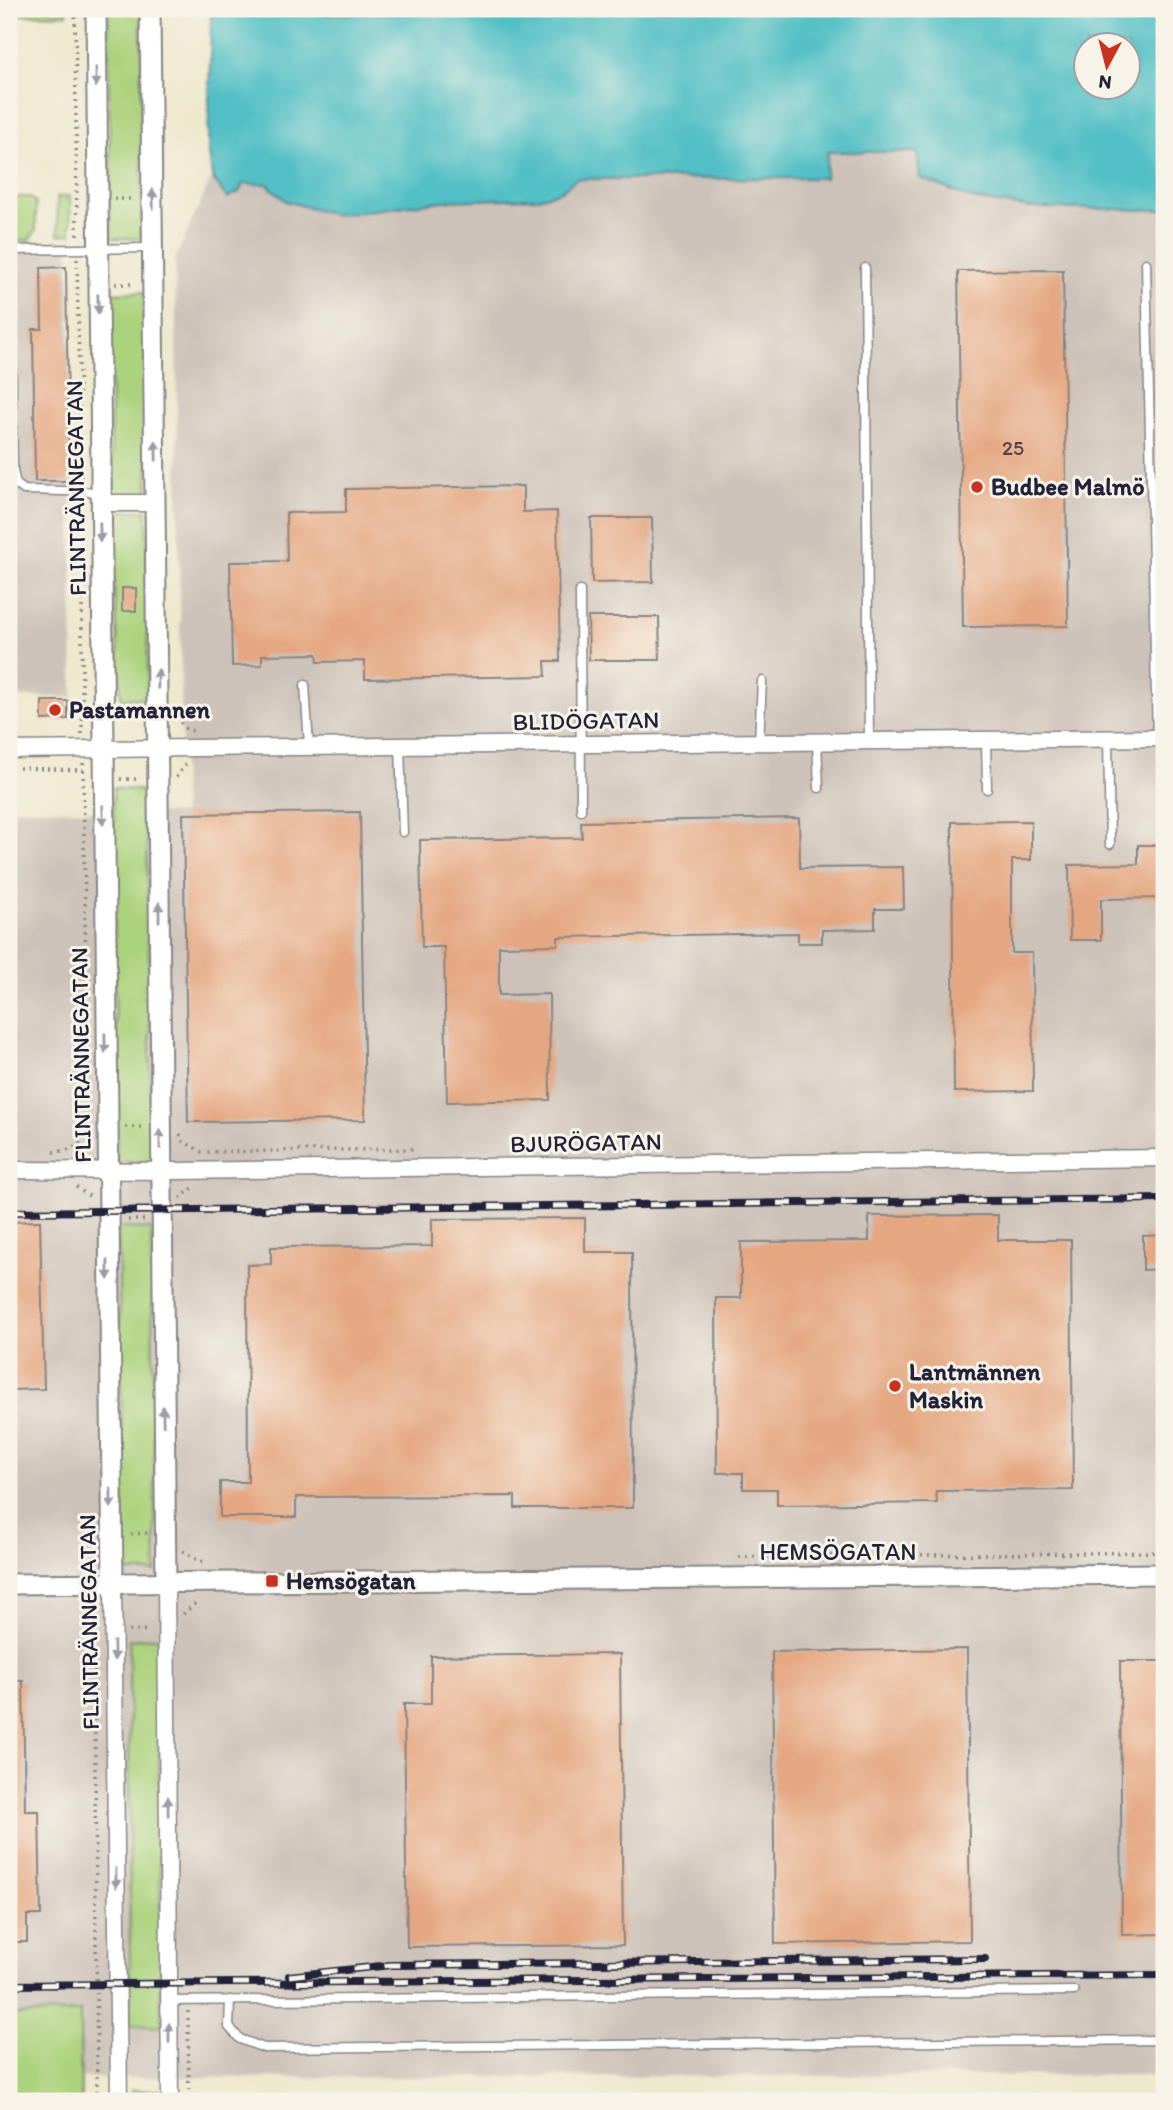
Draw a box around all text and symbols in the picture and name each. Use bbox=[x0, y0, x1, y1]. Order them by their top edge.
north arrow bbox=[1072, 32, 1142, 102]
one-way arrow bbox=[91, 66, 102, 88]
text: N bbox=[1097, 70, 1113, 95]
one-way arrow bbox=[147, 188, 159, 210]
one-way arrow bbox=[92, 294, 104, 316]
street label: FLINTRÄNNEGATAN bbox=[59, 380, 92, 596]
house number: 25 bbox=[1002, 435, 1024, 460]
one-way arrow bbox=[150, 440, 162, 462]
place label: Budbee Malmö bbox=[991, 472, 1145, 501]
marker: Budbee Malmö bbox=[969, 479, 985, 495]
one-way arrow bbox=[95, 521, 106, 543]
one-way arrow bbox=[152, 667, 164, 689]
place label: Pastamannen bbox=[69, 695, 210, 724]
marker: Pastamannen bbox=[47, 702, 63, 718]
street label: BLIDÖGATAN bbox=[512, 705, 660, 736]
one-way arrow bbox=[97, 805, 109, 827]
one-way arrow bbox=[153, 900, 165, 922]
street label: FLINTRÄNNEGATAN bbox=[64, 947, 97, 1163]
one-way arrow bbox=[99, 1032, 111, 1054]
street label: BJURÖGATAN bbox=[510, 1127, 662, 1158]
one-way arrow bbox=[154, 1128, 166, 1150]
one-way arrow bbox=[102, 1259, 114, 1281]
place label: Lantmännen Maskin bbox=[909, 1357, 1041, 1414]
marker: Lantmännen Maskin bbox=[887, 1378, 903, 1394]
one-way arrow bbox=[157, 1404, 169, 1426]
one-way arrow bbox=[106, 1487, 117, 1509]
street label: FLINTRÄNNEGATAN bbox=[72, 1514, 105, 1730]
street label: HEMSÖGATAN bbox=[759, 1537, 917, 1566]
place label: Hemsögatan bbox=[286, 1566, 416, 1596]
marker: Hemsögatan bbox=[264, 1573, 280, 1589]
one-way arrow bbox=[108, 1640, 119, 1662]
one-way arrow bbox=[162, 1794, 174, 1816]
one-way arrow bbox=[110, 1868, 122, 1890]
one-way arrow bbox=[164, 2022, 175, 2044]

